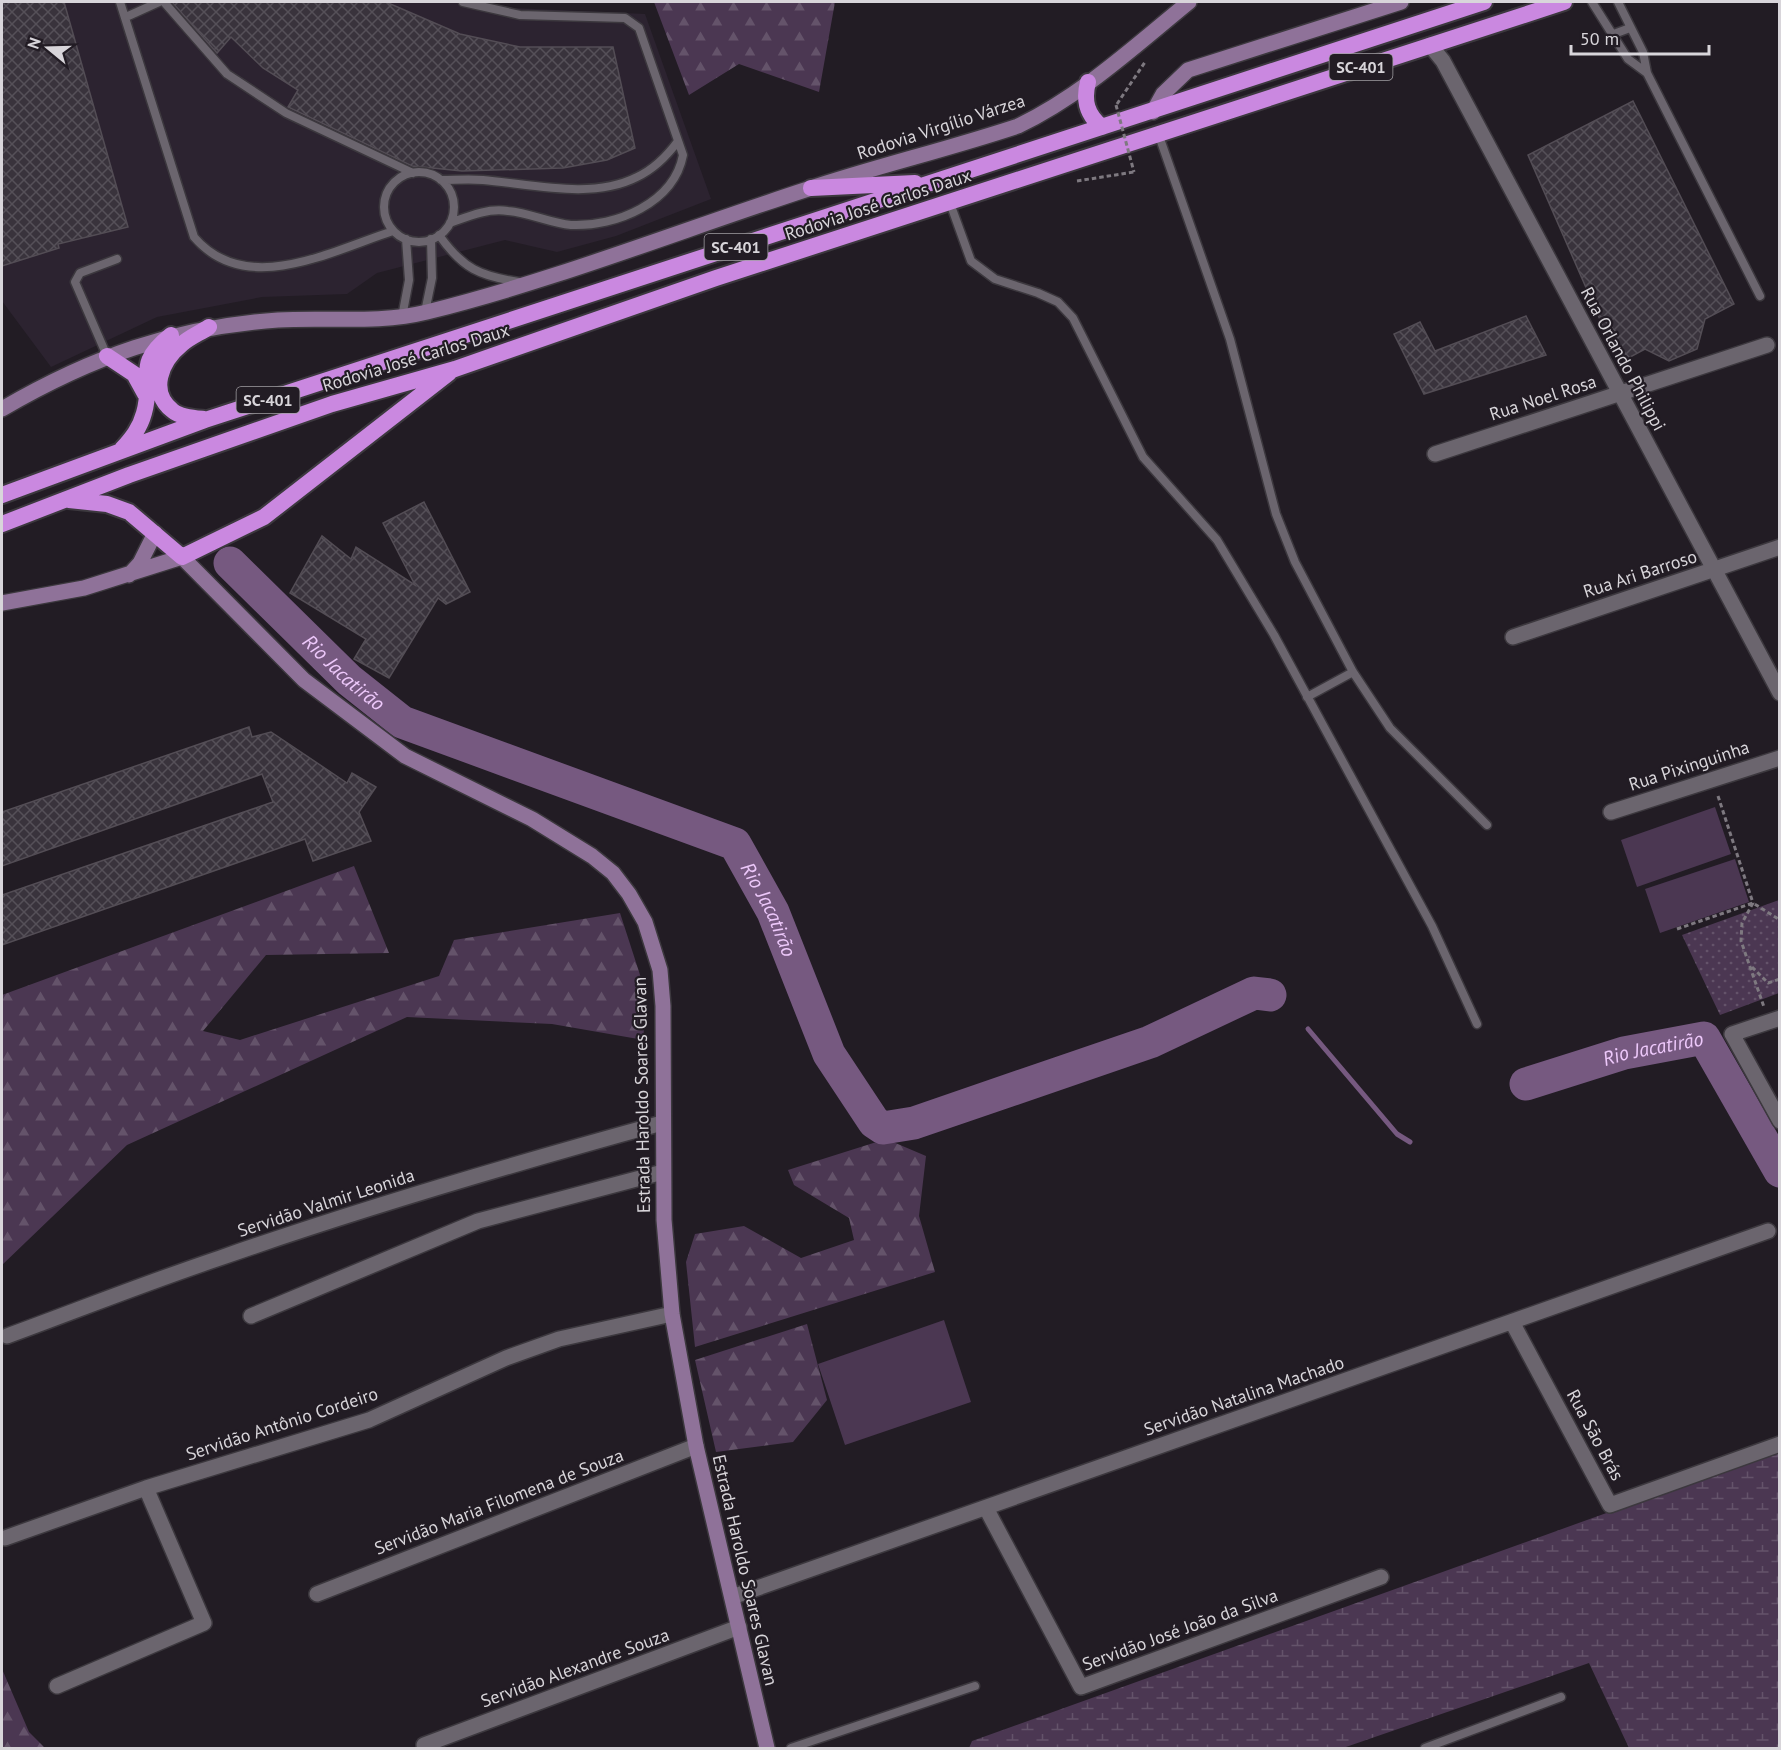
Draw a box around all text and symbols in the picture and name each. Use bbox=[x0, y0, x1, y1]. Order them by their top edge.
north arrow bbox=[18, 18, 78, 78]
scale bar bbox=[1571, 18, 1709, 56]
text: 50 m bbox=[1580, 27, 1619, 50]
text: N bbox=[23, 35, 45, 51]
road number: SC-401 bbox=[1330, 54, 1392, 80]
street label: Rodovia Virgílio Várzea bbox=[854, 89, 1028, 165]
street label: Rodovia José Carlos Daux bbox=[782, 164, 974, 245]
road number: SC-401 bbox=[704, 234, 768, 260]
street label: Rua Orlando Philippi bbox=[1576, 283, 1671, 435]
street label: Rodovia José Carlos Daux bbox=[320, 318, 512, 397]
street label: Rua Noel Rosa bbox=[1487, 369, 1599, 426]
road number: SC-401 bbox=[236, 387, 300, 413]
street label: Rua Ari Barroso bbox=[1580, 544, 1700, 603]
water label: Rio Jacatirão bbox=[297, 629, 390, 716]
street label: Rua Pixinguinha bbox=[1626, 735, 1752, 796]
water label: Rio Jacatirão bbox=[735, 858, 802, 961]
street label: Estrada Haroldo Soares Glavan bbox=[628, 977, 655, 1213]
water label: Rio Jacatirão bbox=[1599, 1025, 1705, 1072]
street label: Servidão Valmir Leonida bbox=[234, 1163, 417, 1242]
street label: Servidão Natalina Machado bbox=[1141, 1350, 1347, 1441]
street label: Servidão Antônio Cordeiro bbox=[183, 1382, 381, 1465]
street label: Rua São Brás bbox=[1562, 1385, 1629, 1484]
street label: Servidão Maria Filomena de Souza bbox=[371, 1443, 627, 1560]
street label: Estrada Haroldo Soares Glavan bbox=[708, 1452, 783, 1688]
street label: Servidão José João da Silva bbox=[1079, 1583, 1281, 1676]
street label: Servidão Alexandre Souza bbox=[477, 1623, 672, 1712]

